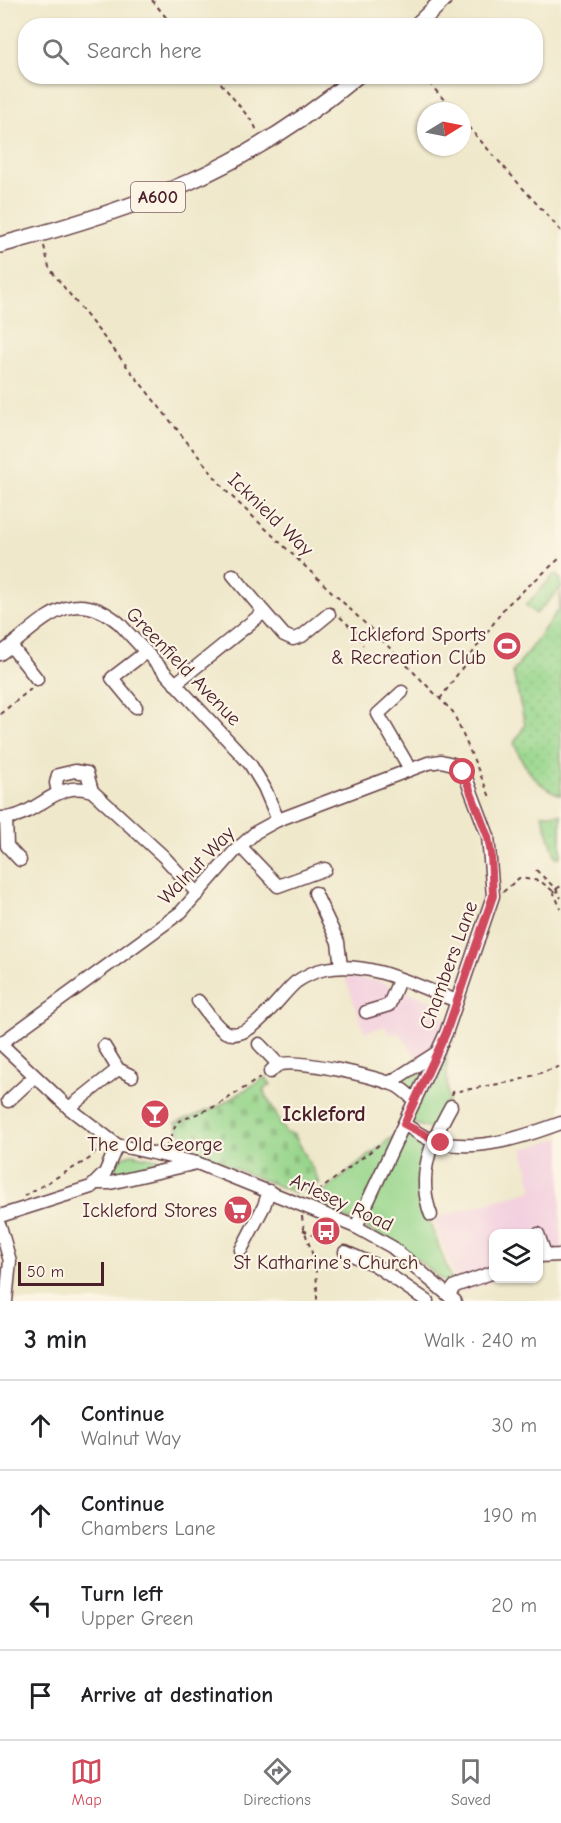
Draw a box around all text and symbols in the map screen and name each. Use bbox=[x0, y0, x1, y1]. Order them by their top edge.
search box bbox=[18, 18, 543, 84]
icon: search bbox=[39, 35, 72, 68]
text: Search here bbox=[87, 38, 202, 64]
north arrow bbox=[417, 102, 471, 156]
road number: A600 bbox=[131, 182, 185, 212]
street label: Icknield Way bbox=[223, 468, 318, 561]
street label: Greenfield Avenue bbox=[121, 602, 246, 730]
place label: Ickleford Sports & Recreation Club bbox=[331, 623, 486, 669]
sports icon: Ickleford Sports & Recreation Club bbox=[491, 630, 523, 662]
route start bbox=[449, 758, 475, 784]
street label: Walnut Way bbox=[153, 821, 239, 909]
street label: Chambers Lane bbox=[415, 898, 482, 1032]
bar icon: The Old George bbox=[139, 1098, 171, 1130]
district label: Ickleford bbox=[282, 1101, 366, 1127]
route end bbox=[427, 1129, 453, 1155]
place label: The Old George bbox=[87, 1133, 223, 1156]
street label: Arlesey Road bbox=[287, 1169, 397, 1236]
supermarket icon: Ickleford Stores bbox=[222, 1194, 254, 1226]
place label: Ickleford Stores bbox=[82, 1199, 217, 1222]
bus stop icon: St Katharine's Church bbox=[310, 1215, 342, 1247]
map controls bbox=[489, 1229, 543, 1283]
button: layers bbox=[489, 1229, 543, 1283]
place label: St Katharine's Church bbox=[233, 1251, 419, 1274]
scale bar bbox=[18, 1259, 104, 1286]
text: 50 m bbox=[27, 1263, 64, 1281]
text: 3 min bbox=[24, 1325, 87, 1355]
text: Walk · 240 m bbox=[424, 1329, 537, 1352]
text: Continue bbox=[81, 1401, 164, 1427]
icon: ahead bbox=[24, 1409, 57, 1442]
text: 30 m bbox=[491, 1414, 537, 1437]
text: Walnut Way bbox=[81, 1427, 181, 1450]
text: Continue bbox=[81, 1491, 164, 1517]
icon: ahead bbox=[24, 1499, 57, 1532]
text: 190 m bbox=[483, 1504, 537, 1527]
text: Chambers Lane bbox=[81, 1517, 216, 1540]
text: Turn left bbox=[81, 1581, 163, 1607]
icon: left bbox=[24, 1589, 57, 1622]
text: 20 m bbox=[491, 1594, 537, 1617]
text: Upper Green bbox=[81, 1607, 194, 1630]
icon: arrive bbox=[24, 1679, 57, 1712]
text: Arrive at destination bbox=[81, 1682, 273, 1708]
tab: Map bbox=[70, 1755, 103, 1809]
tab: Directions bbox=[243, 1755, 311, 1809]
tab: Saved bbox=[451, 1755, 491, 1809]

